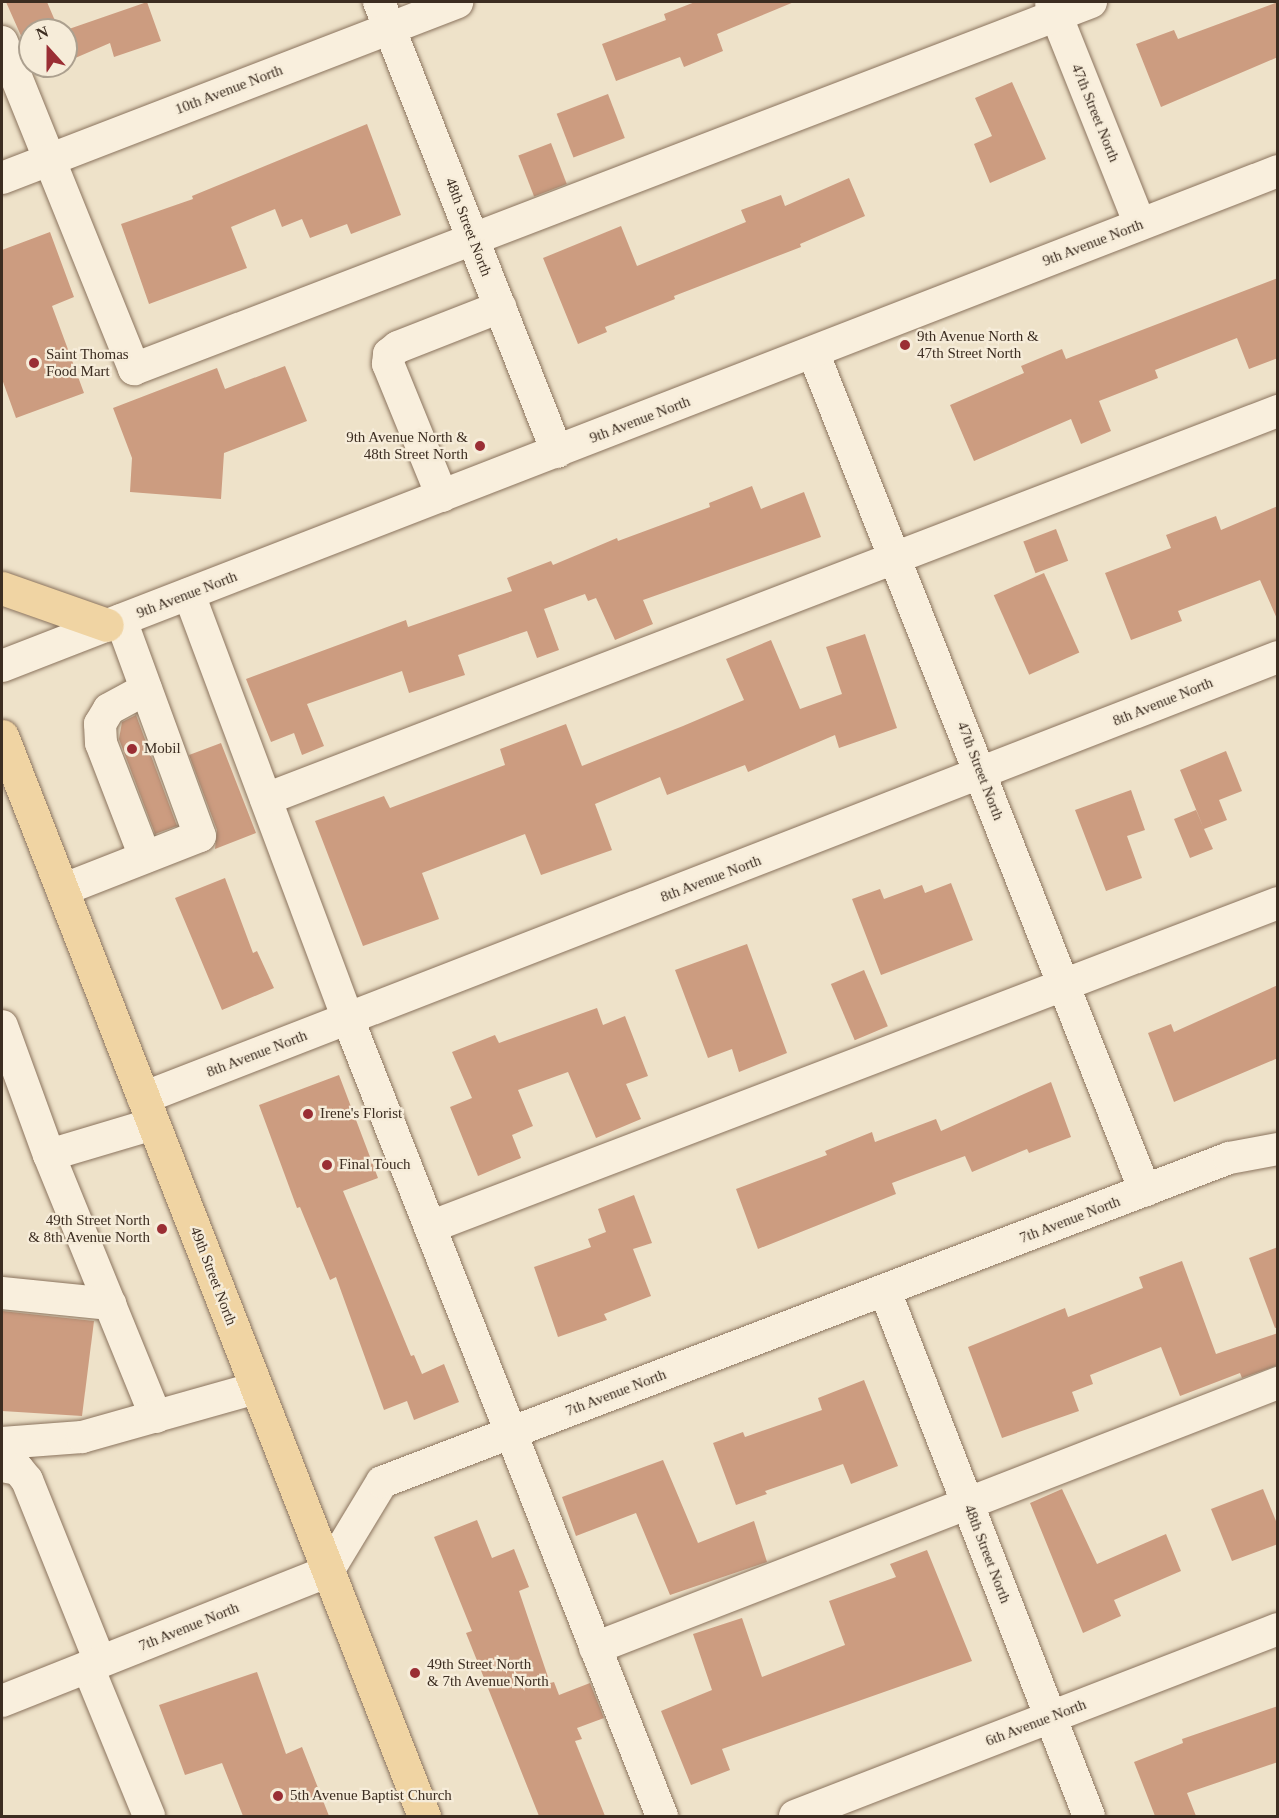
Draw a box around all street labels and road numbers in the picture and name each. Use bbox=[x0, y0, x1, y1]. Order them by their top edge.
street label: 10th Avenue North bbox=[172, 61, 286, 119]
street label: 47th Street North bbox=[1067, 61, 1123, 165]
street label: 48th Street North bbox=[441, 175, 495, 279]
street label: 9th Avenue North bbox=[1040, 215, 1146, 271]
street label: 9th Avenue North bbox=[587, 392, 693, 448]
street label: 9th Avenue North bbox=[134, 567, 240, 623]
street label: 8th Avenue North bbox=[1110, 674, 1216, 730]
street label: 47th Street North bbox=[953, 719, 1007, 823]
street label: 8th Avenue North bbox=[658, 851, 764, 907]
street label: 8th Avenue North bbox=[204, 1026, 310, 1082]
street label: 7th Avenue North bbox=[1017, 1192, 1123, 1248]
street label: 49th Street North bbox=[186, 1224, 240, 1328]
street label: 7th Avenue North bbox=[563, 1365, 669, 1421]
street label: 48th Street North bbox=[960, 1502, 1014, 1606]
street label: 7th Avenue North bbox=[136, 1599, 242, 1655]
street label: 6th Avenue North bbox=[983, 1695, 1089, 1751]

